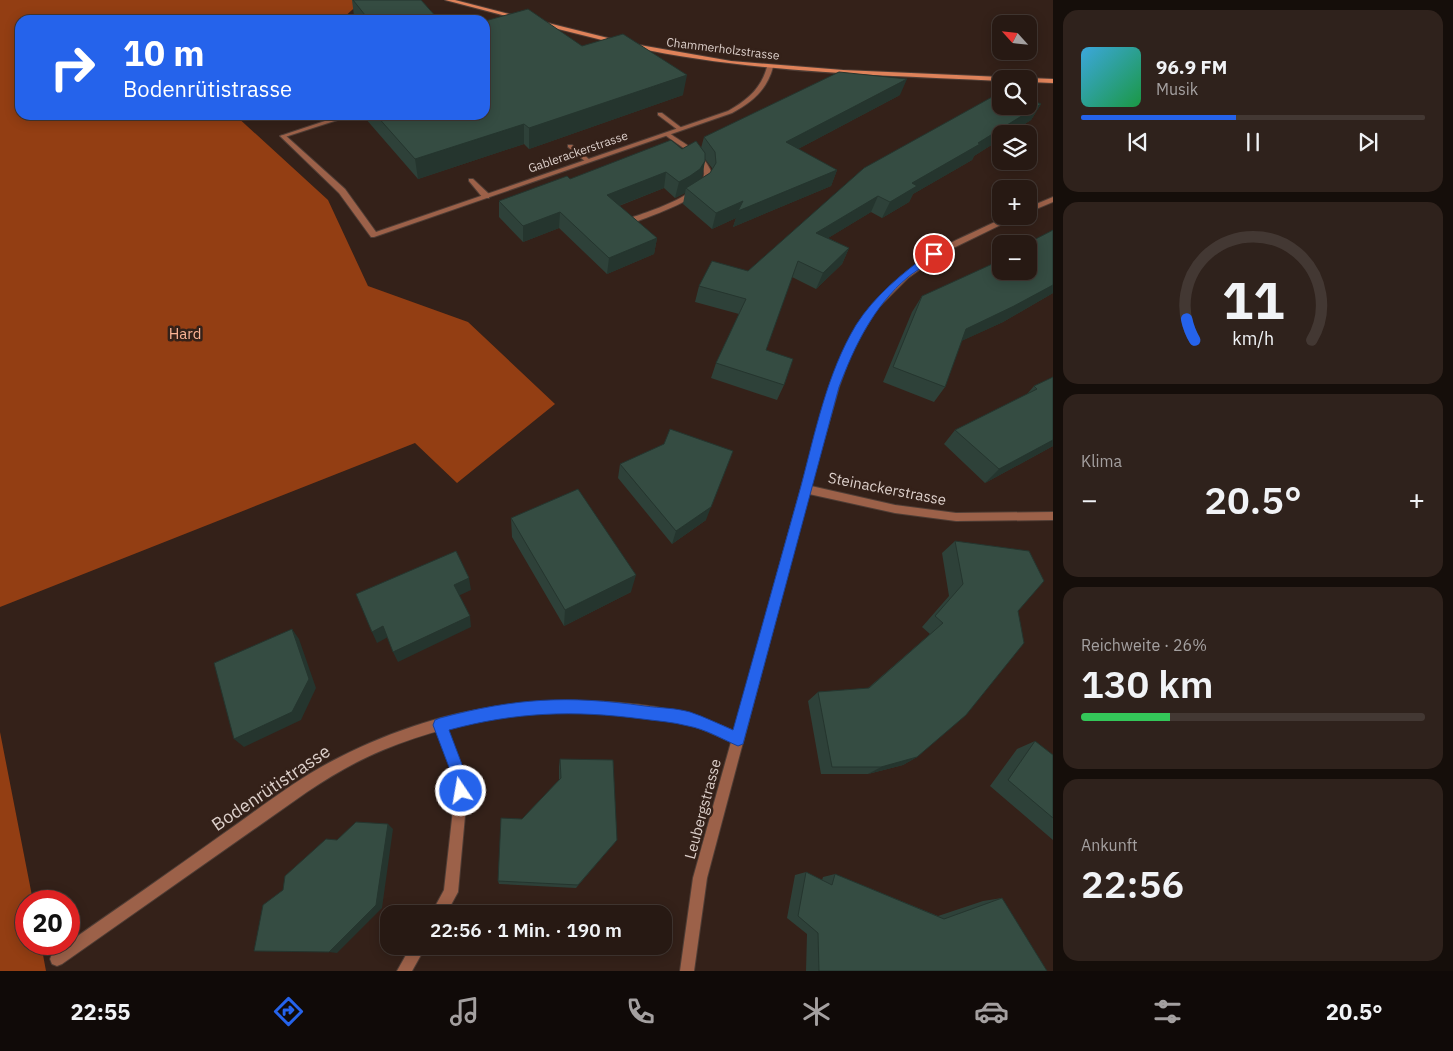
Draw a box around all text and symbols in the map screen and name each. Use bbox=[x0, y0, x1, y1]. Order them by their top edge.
north arrow bbox=[992, 15, 1038, 60]
map controls bbox=[992, 15, 1037, 280]
text: 10 m bbox=[123, 30, 205, 76]
street label: Chammerholzstrasse bbox=[666, 34, 781, 63]
icon: right bbox=[40, 35, 105, 100]
text: 96.9 FM bbox=[1156, 55, 1227, 79]
button: search bbox=[992, 70, 1037, 115]
text: Bodenrütistrasse bbox=[123, 74, 292, 103]
text: Musik bbox=[1156, 79, 1198, 99]
button: layers bbox=[992, 125, 1037, 170]
street label: Gablerackerstrasse bbox=[526, 127, 630, 176]
icon: previous bbox=[1124, 128, 1152, 156]
icon: pause bbox=[1239, 128, 1267, 156]
icon: next bbox=[1354, 128, 1382, 156]
button: + bbox=[992, 180, 1037, 225]
pin bbox=[913, 233, 955, 275]
button: − bbox=[992, 235, 1037, 280]
icon: arrive bbox=[920, 240, 948, 268]
text: 11 bbox=[1222, 266, 1284, 333]
park label: Hard bbox=[169, 324, 201, 343]
text: km/h bbox=[1232, 327, 1274, 350]
text: Klima bbox=[1081, 451, 1122, 471]
street label: Steinackerstrasse bbox=[826, 468, 948, 509]
text: 20.5° bbox=[1204, 475, 1302, 524]
text: − bbox=[1081, 481, 1098, 518]
text: + bbox=[1408, 481, 1425, 518]
text: Reichweite · 26% bbox=[1081, 635, 1207, 655]
text: 130 km bbox=[1081, 659, 1213, 708]
street label: Bodenrütistrasse bbox=[207, 739, 335, 836]
street label: Leubergstrasse bbox=[680, 757, 725, 861]
position arrow bbox=[434, 764, 486, 816]
text: Ankunft bbox=[1081, 835, 1138, 855]
text: 22:56 bbox=[1081, 859, 1184, 908]
speed limit sign: 20 bbox=[15, 890, 80, 955]
text: 22:56 · 1 Min. · 190 m bbox=[430, 918, 622, 942]
icon: directions bbox=[271, 994, 306, 1029]
icon: music bbox=[447, 994, 482, 1029]
icon: phone bbox=[623, 994, 658, 1029]
icon: climate bbox=[799, 994, 834, 1029]
icon: car bbox=[974, 994, 1009, 1029]
icon: filters bbox=[1150, 994, 1185, 1029]
text: 22:55 bbox=[70, 997, 130, 1026]
text: 20.5° bbox=[1326, 997, 1383, 1026]

